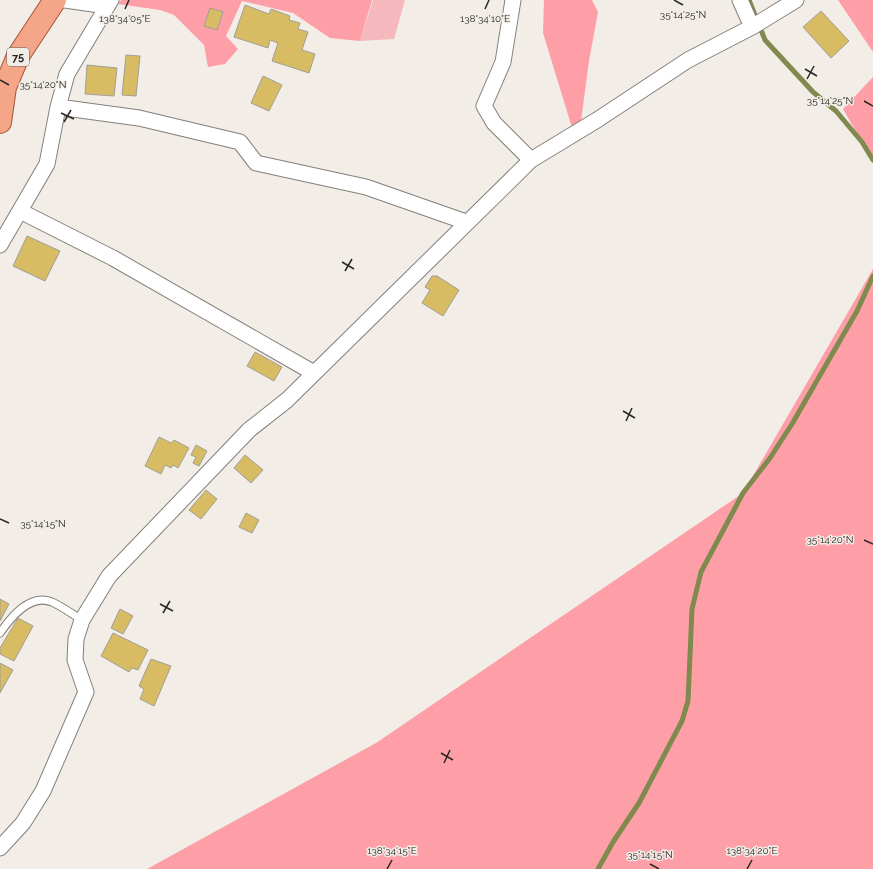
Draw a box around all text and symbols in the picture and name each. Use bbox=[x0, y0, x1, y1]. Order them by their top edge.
text: 35°14'25"N bbox=[660, 9, 706, 20]
text: 138°34'05"E bbox=[99, 13, 151, 24]
text: 138°34'10"E bbox=[460, 13, 510, 24]
road number: 75 bbox=[7, 48, 29, 66]
text: 35°14'20"N bbox=[19, 79, 67, 90]
text: 35°14'25"N bbox=[807, 95, 853, 106]
text: 35°14'15"N bbox=[20, 518, 66, 529]
text: 35°14'20"N bbox=[806, 534, 854, 545]
text: 138°34'15"E bbox=[367, 845, 417, 856]
text: 138°34'20"E bbox=[726, 845, 778, 856]
text: 35°14'15"N bbox=[627, 849, 673, 860]

